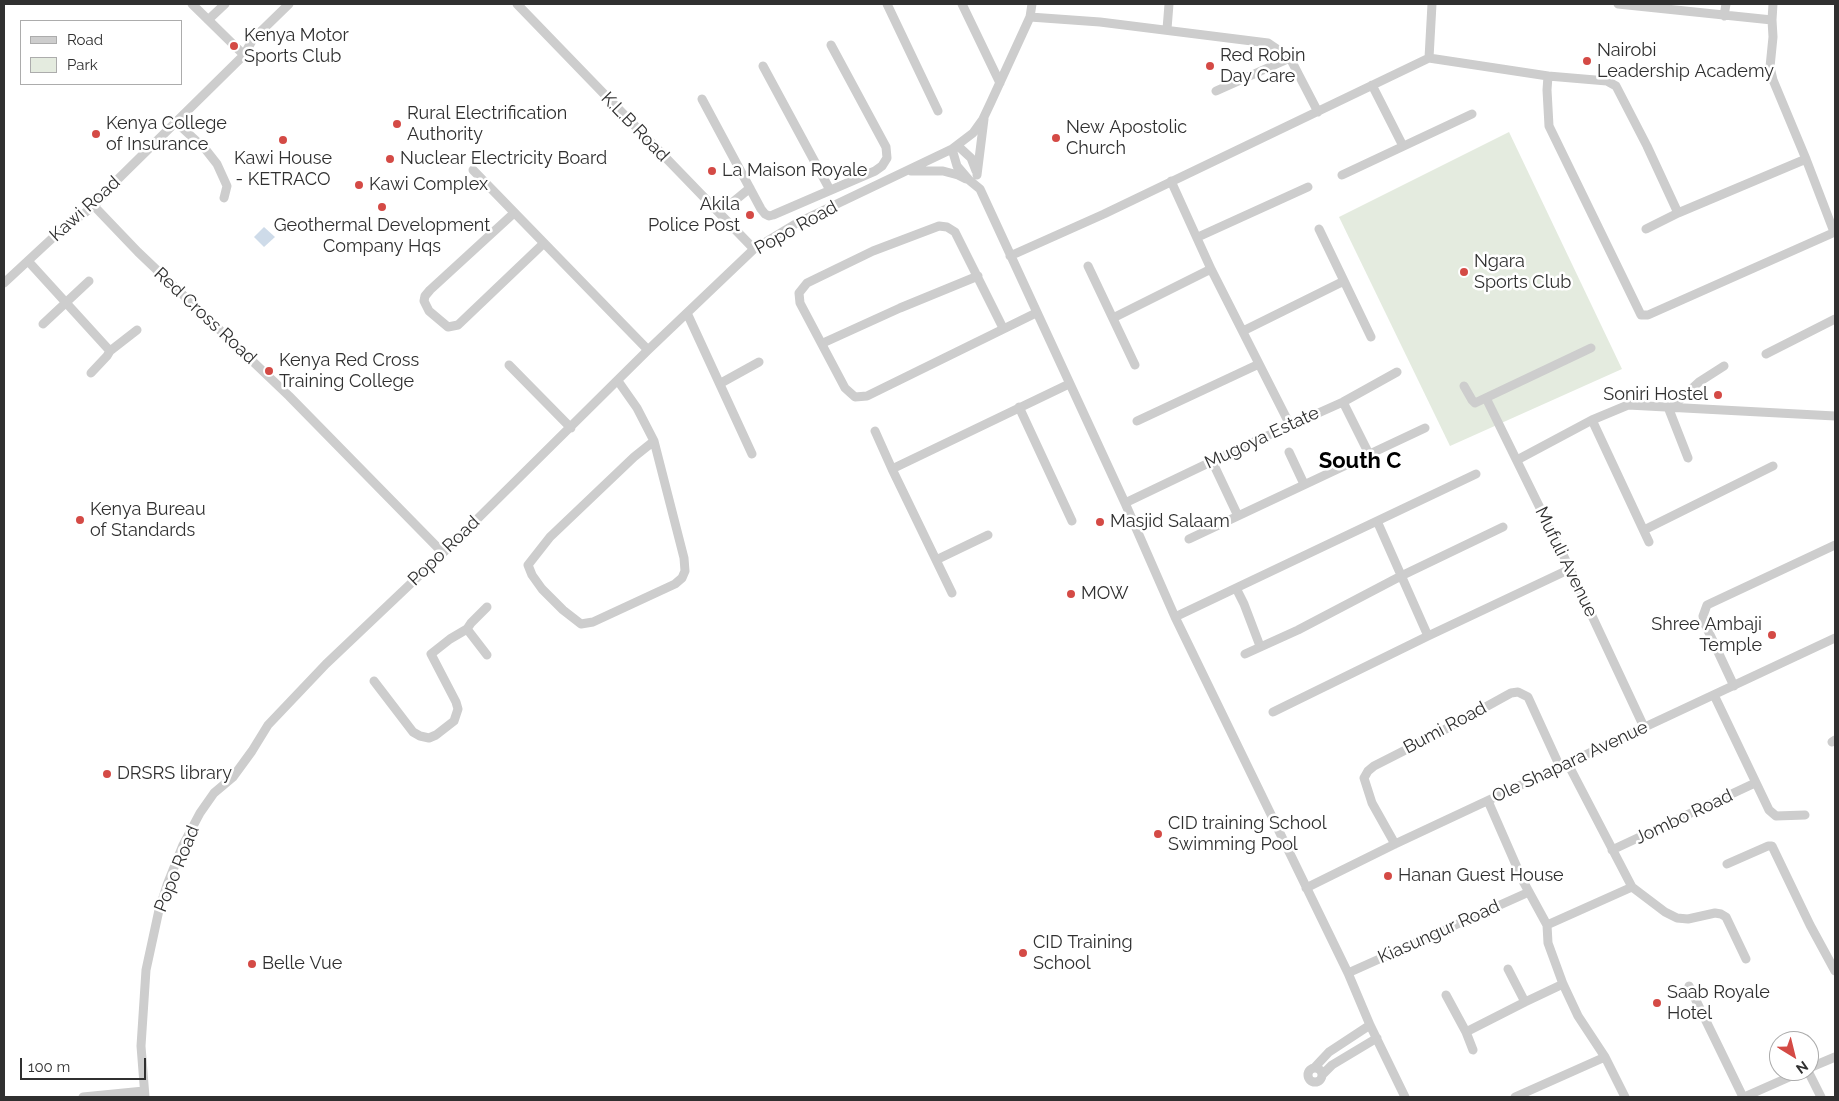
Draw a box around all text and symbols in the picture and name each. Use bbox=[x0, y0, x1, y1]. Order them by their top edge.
legend bbox=[20, 20, 182, 85]
place label: Kenya Motor Sports Club bbox=[244, 25, 349, 68]
text: Road bbox=[67, 31, 103, 49]
marker: Kenya Motor Sports Club bbox=[228, 40, 240, 52]
place label: Nairobi Leadership Academy bbox=[1597, 40, 1774, 82]
place label: Red Robin Day Care bbox=[1220, 45, 1306, 88]
marker: Nairobi Leadership Academy bbox=[1581, 55, 1593, 67]
text: Park bbox=[67, 56, 98, 74]
marker: Red Robin Day Care bbox=[1204, 60, 1216, 72]
street label: K.L.B Road bbox=[596, 88, 674, 166]
place label: Rural Electrification Authority bbox=[407, 103, 567, 146]
place label: Kenya College of Insurance bbox=[106, 113, 227, 156]
place label: New Apostolic Church bbox=[1066, 117, 1187, 160]
marker: Rural Electrification Authority bbox=[391, 118, 403, 130]
marker: Kenya College of Insurance bbox=[90, 128, 102, 140]
marker: New Apostolic Church bbox=[1050, 132, 1062, 144]
marker: Kawi House - KETRACO bbox=[277, 134, 289, 146]
place label: Kawi House - KETRACO bbox=[234, 148, 332, 190]
place label: Nuclear Electricity Board bbox=[400, 148, 607, 170]
marker: Nuclear Electricity Board bbox=[384, 153, 396, 165]
place label: La Maison Royale bbox=[722, 160, 867, 182]
marker: La Maison Royale bbox=[706, 165, 718, 177]
street label: Kawi Road bbox=[45, 172, 125, 246]
place label: Kawi Complex bbox=[369, 174, 488, 196]
marker: Kawi Complex bbox=[353, 179, 365, 191]
place label: Akila Police Post bbox=[648, 194, 740, 236]
street label: Popo Road bbox=[751, 196, 841, 260]
marker: Geothermal Development Company Hqs bbox=[376, 201, 388, 213]
marker: Akila Police Post bbox=[744, 209, 756, 221]
place label: Geothermal Development Company Hqs bbox=[274, 215, 490, 258]
place label: Ngara Sports Club bbox=[1474, 251, 1571, 294]
street label: Red Cross Road bbox=[149, 263, 261, 369]
marker: Ngara Sports Club bbox=[1458, 266, 1470, 278]
place label: Kenya Red Cross Training College bbox=[279, 350, 419, 392]
marker: Kenya Red Cross Training College bbox=[263, 365, 275, 377]
place label: Soniri Hostel bbox=[1603, 384, 1708, 406]
marker: Soniri Hostel bbox=[1712, 389, 1724, 401]
street label: Mugoya Estate bbox=[1201, 402, 1323, 474]
district label: South C bbox=[1319, 448, 1401, 474]
place label: Kenya Bureau of Standards bbox=[90, 499, 206, 542]
street label: Mufuli Avenue bbox=[1530, 503, 1602, 621]
place label: Masjid Salaam bbox=[1110, 511, 1230, 533]
street label: Popo Road bbox=[404, 512, 484, 590]
marker: Kenya Bureau of Standards bbox=[74, 514, 86, 526]
marker: Masjid Salaam bbox=[1094, 516, 1106, 528]
place label: MOW bbox=[1081, 583, 1129, 605]
marker: MOW bbox=[1065, 588, 1077, 600]
place label: Shree Ambaji Temple bbox=[1651, 614, 1762, 656]
marker: Shree Ambaji Temple bbox=[1766, 629, 1778, 641]
street label: Bumi Road bbox=[1400, 697, 1490, 759]
street label: Ole Shapara Avenue bbox=[1489, 716, 1651, 808]
place label: DRSRS library bbox=[117, 763, 232, 785]
marker: DRSRS library bbox=[101, 768, 113, 780]
street label: Jombo Road bbox=[1632, 785, 1736, 849]
place label: CID training School Swimming Pool bbox=[1168, 813, 1327, 856]
street label: Popo Road bbox=[150, 823, 204, 915]
marker: CID training School Swimming Pool bbox=[1152, 828, 1164, 840]
place label: Hanan Guest House bbox=[1398, 865, 1564, 887]
marker: Hanan Guest House bbox=[1382, 870, 1394, 882]
street label: Kiasungur Road bbox=[1375, 895, 1503, 969]
place label: CID Training School bbox=[1033, 932, 1133, 974]
marker: CID Training School bbox=[1017, 947, 1029, 959]
place label: Belle Vue bbox=[262, 953, 342, 975]
marker: Belle Vue bbox=[246, 958, 258, 970]
place label: Saab Royale Hotel bbox=[1667, 982, 1770, 1024]
marker: Saab Royale Hotel bbox=[1651, 997, 1663, 1009]
north arrow bbox=[1769, 1031, 1819, 1081]
scale bar bbox=[22, 1048, 149, 1080]
text: 100 m bbox=[28, 1058, 70, 1076]
text: N bbox=[1793, 1058, 1811, 1077]

